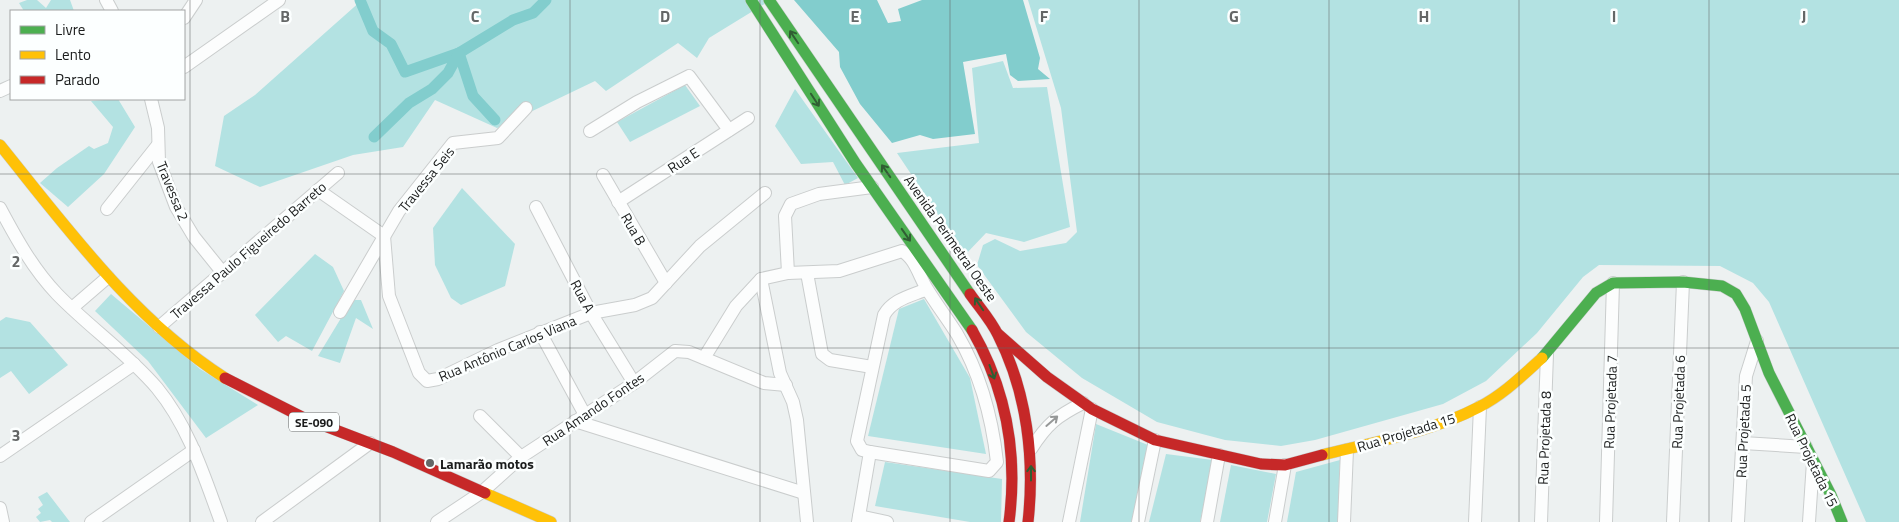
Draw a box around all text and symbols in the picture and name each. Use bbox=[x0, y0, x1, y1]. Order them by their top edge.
text: B bbox=[280, 4, 290, 28]
text: C bbox=[471, 4, 480, 28]
text: D bbox=[660, 4, 670, 28]
text: E bbox=[851, 4, 860, 28]
text: F bbox=[1040, 4, 1049, 28]
text: G bbox=[1229, 4, 1239, 28]
text: H bbox=[1419, 4, 1429, 28]
text: I bbox=[1612, 4, 1616, 28]
text: J bbox=[1802, 4, 1806, 28]
legend bbox=[10, 10, 185, 100]
text: Livre bbox=[55, 18, 85, 41]
one-way arrow bbox=[789, 30, 799, 44]
text: Lento bbox=[55, 43, 91, 66]
text: Parado bbox=[55, 68, 100, 91]
one-way arrow bbox=[811, 92, 821, 106]
street label: Travessa Seis bbox=[393, 142, 459, 216]
street label: Rua E bbox=[663, 142, 703, 178]
street label: Travessa 2 bbox=[152, 158, 194, 224]
one-way arrow bbox=[881, 164, 891, 178]
street label: Avenida Perimetral Oeste bbox=[899, 171, 1003, 305]
street label: Travessa Paulo Figueiredo Barreto bbox=[165, 176, 331, 324]
street label: Rua B bbox=[616, 209, 652, 249]
one-way arrow bbox=[901, 227, 911, 241]
text: 2 bbox=[12, 249, 20, 273]
street label: Rua A bbox=[566, 276, 601, 317]
one-way arrow bbox=[974, 298, 984, 312]
street label: Rua Antônio Carlos Viana bbox=[435, 309, 579, 387]
street label: Rua Projetada 7 bbox=[1598, 355, 1622, 449]
street label: Rua Projetada 6 bbox=[1666, 355, 1690, 449]
one-way arrow bbox=[988, 364, 997, 379]
street label: Rua Amando Fontes bbox=[538, 367, 648, 451]
street label: Rua Projetada 5 bbox=[1730, 383, 1756, 478]
street label: Rua Projetada 8 bbox=[1532, 391, 1556, 485]
street label: Rua Projetada 15 bbox=[1354, 407, 1458, 457]
street label: Rua Projetada 15 bbox=[1780, 410, 1844, 510]
road number: SE-090 bbox=[289, 412, 339, 432]
one-way arrow bbox=[1046, 415, 1059, 426]
text: 3 bbox=[12, 423, 20, 447]
place label: Lamarão motos bbox=[440, 453, 534, 474]
marker: Lamarão motos bbox=[424, 457, 436, 469]
one-way arrow bbox=[1026, 466, 1036, 482]

